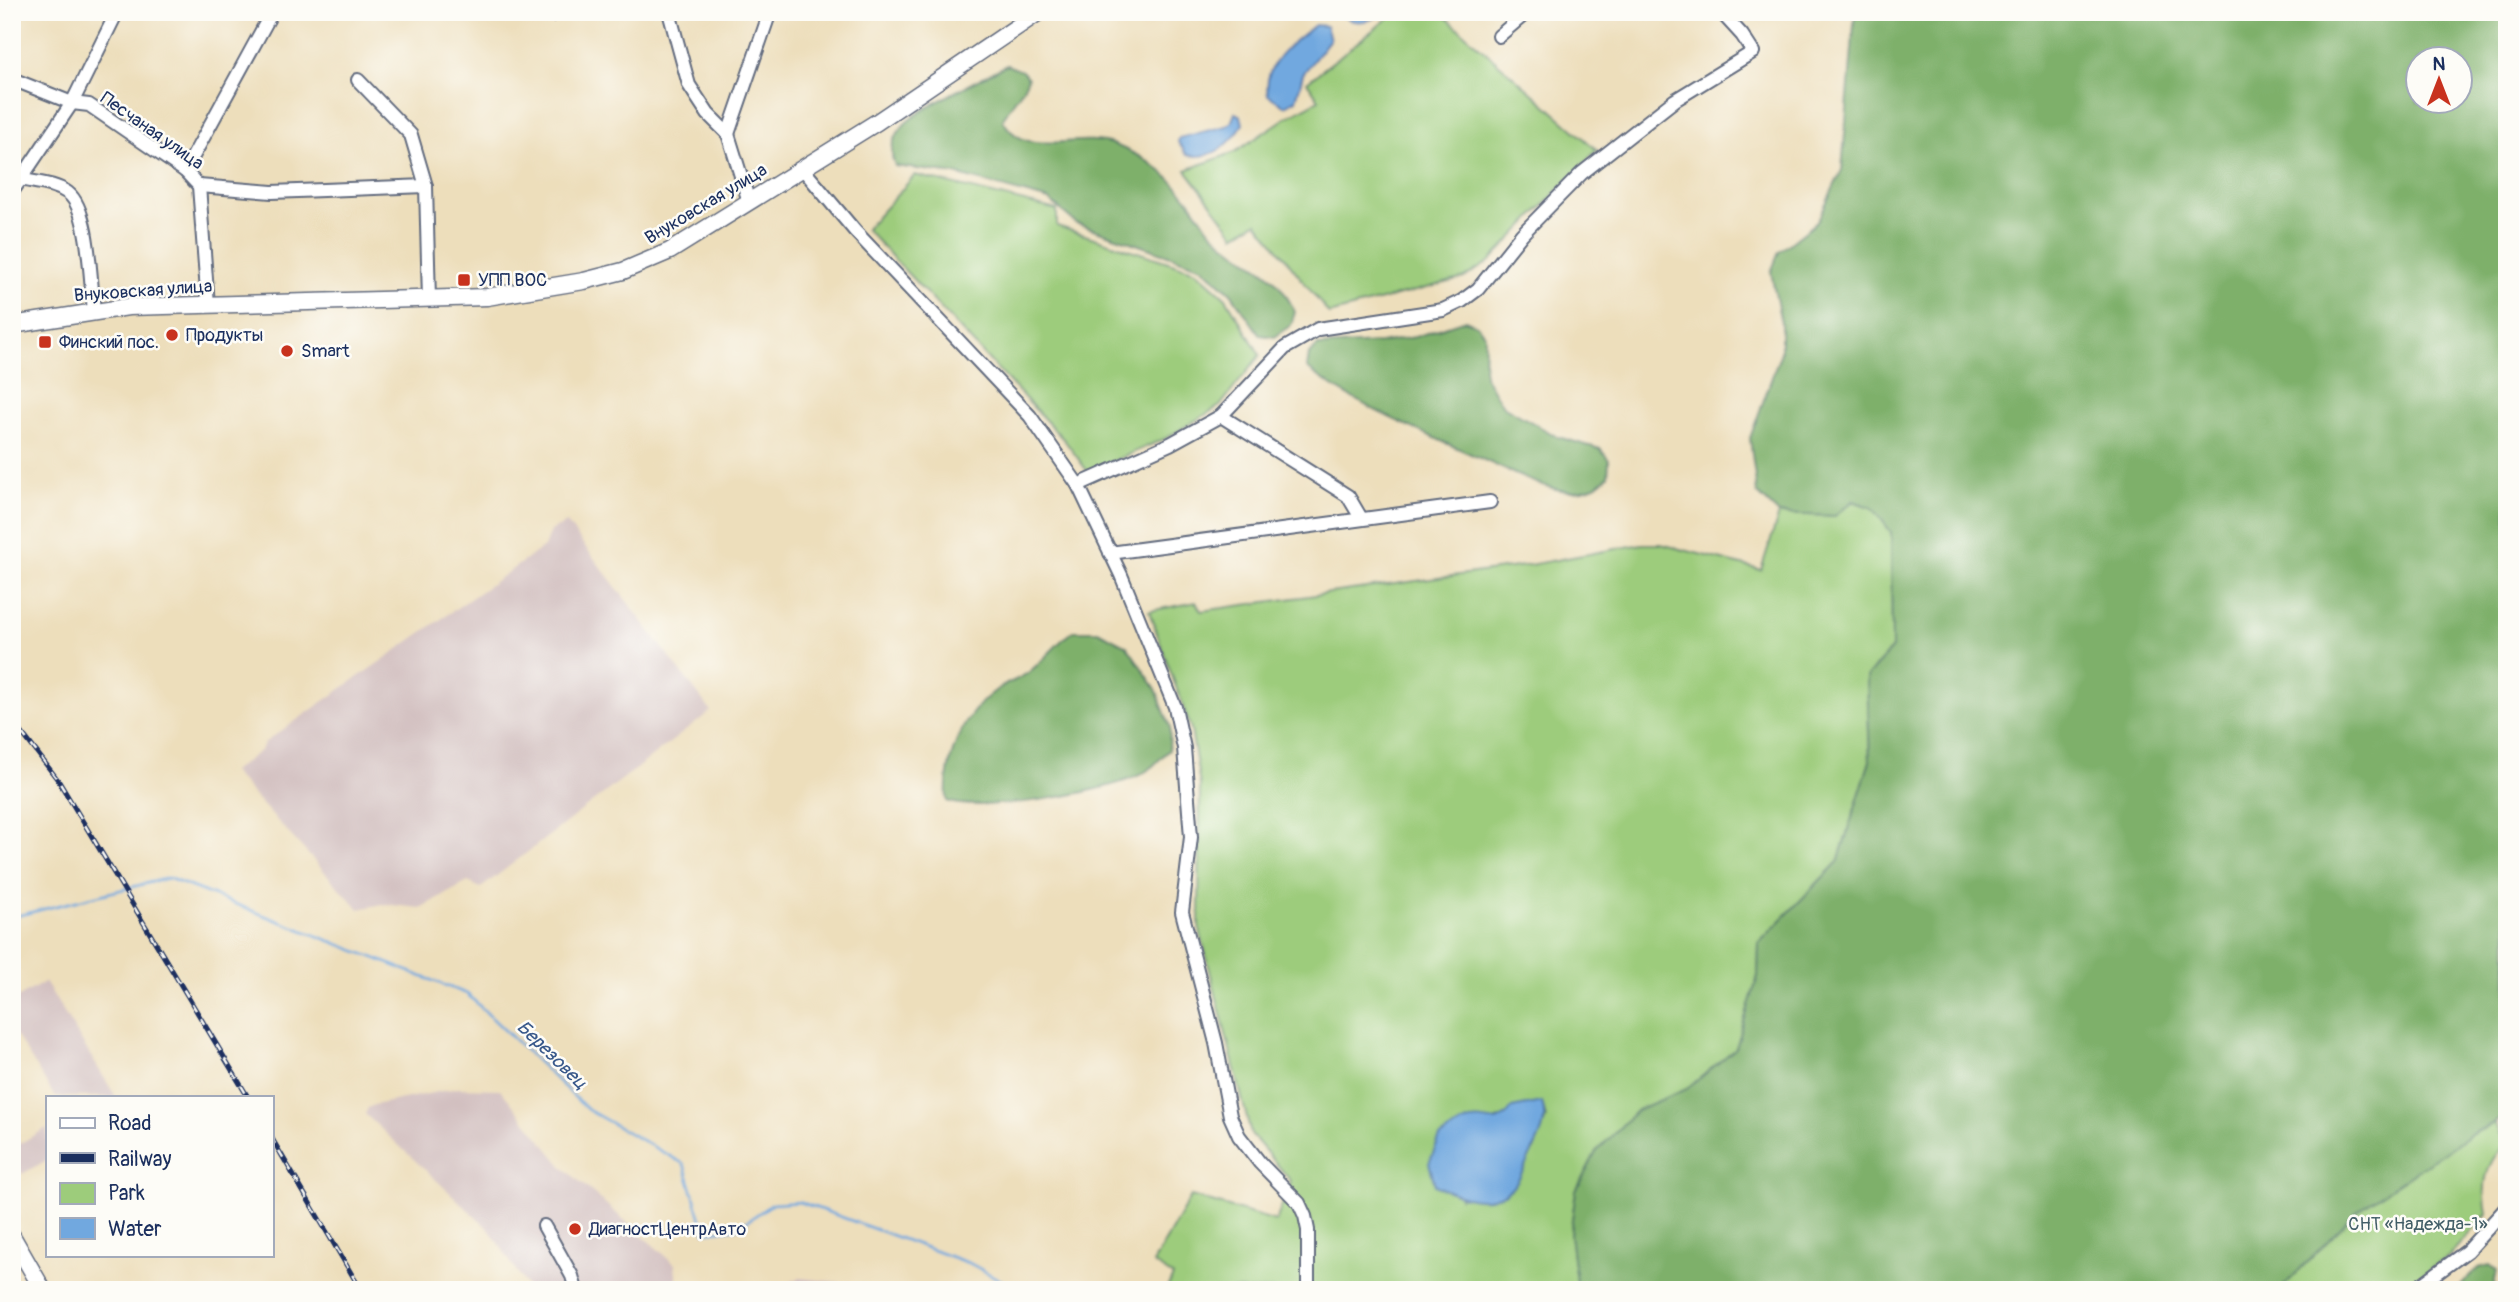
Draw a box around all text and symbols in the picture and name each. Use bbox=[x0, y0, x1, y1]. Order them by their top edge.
north arrow bbox=[2404, 46, 2474, 116]
text: N bbox=[2433, 52, 2446, 76]
street label: Песчаная улица bbox=[96, 87, 208, 175]
street label: Внуковская улица bbox=[641, 158, 771, 250]
place label: УПП ВОС bbox=[478, 269, 547, 292]
marker: УПП ВОС bbox=[456, 272, 472, 288]
street label: Внуковская улица bbox=[73, 275, 213, 307]
place label: Продукты bbox=[186, 324, 263, 347]
marker: Продукты bbox=[164, 327, 180, 343]
place label: Финский пос. bbox=[59, 331, 159, 354]
marker: Финский пос. bbox=[37, 334, 53, 350]
place label: Smart bbox=[301, 340, 350, 363]
marker: Smart bbox=[279, 343, 295, 359]
water label: Березовец bbox=[512, 1015, 592, 1095]
legend bbox=[46, 1096, 273, 1256]
text: Road bbox=[108, 1110, 152, 1137]
text: Railway bbox=[108, 1146, 172, 1173]
text: Park bbox=[108, 1180, 145, 1207]
park label: СНТ «Надежда-1» bbox=[2348, 1213, 2488, 1236]
text: Water bbox=[108, 1216, 162, 1243]
place label: ДиагностЦентрАвто bbox=[588, 1218, 746, 1241]
marker: ДиагностЦентрАвто bbox=[567, 1221, 583, 1237]

